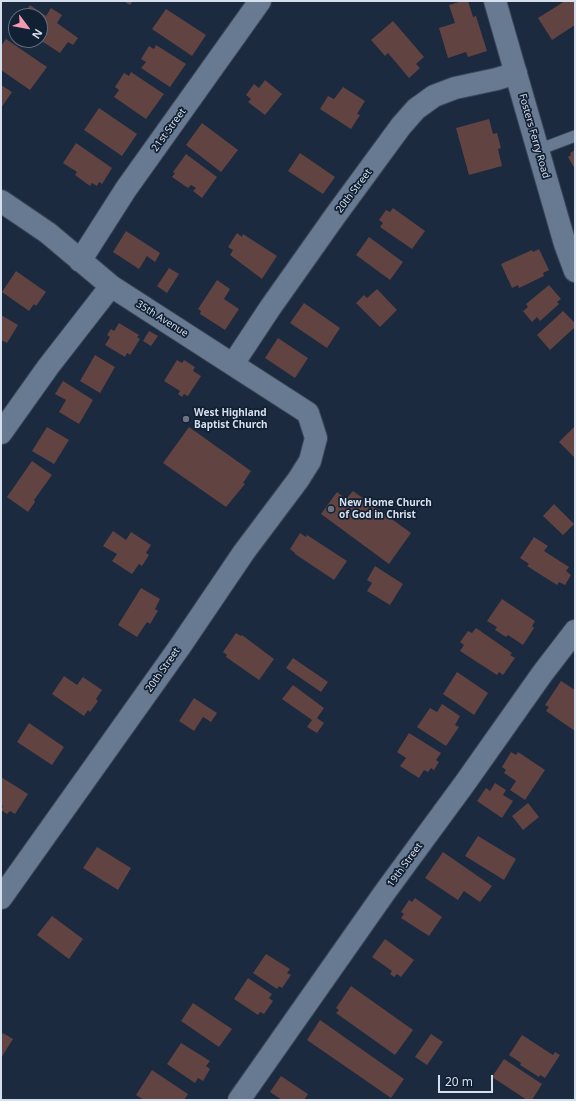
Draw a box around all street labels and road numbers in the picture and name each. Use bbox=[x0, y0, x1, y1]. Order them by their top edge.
street label: Fosters Ferry Road bbox=[516, 92, 552, 180]
street label: 21st Street bbox=[149, 106, 189, 154]
street label: 20th Street bbox=[334, 167, 374, 215]
street label: 35th Avenue bbox=[134, 298, 190, 340]
street label: 20th Street bbox=[143, 645, 183, 695]
street label: 19th Street bbox=[385, 841, 425, 889]

